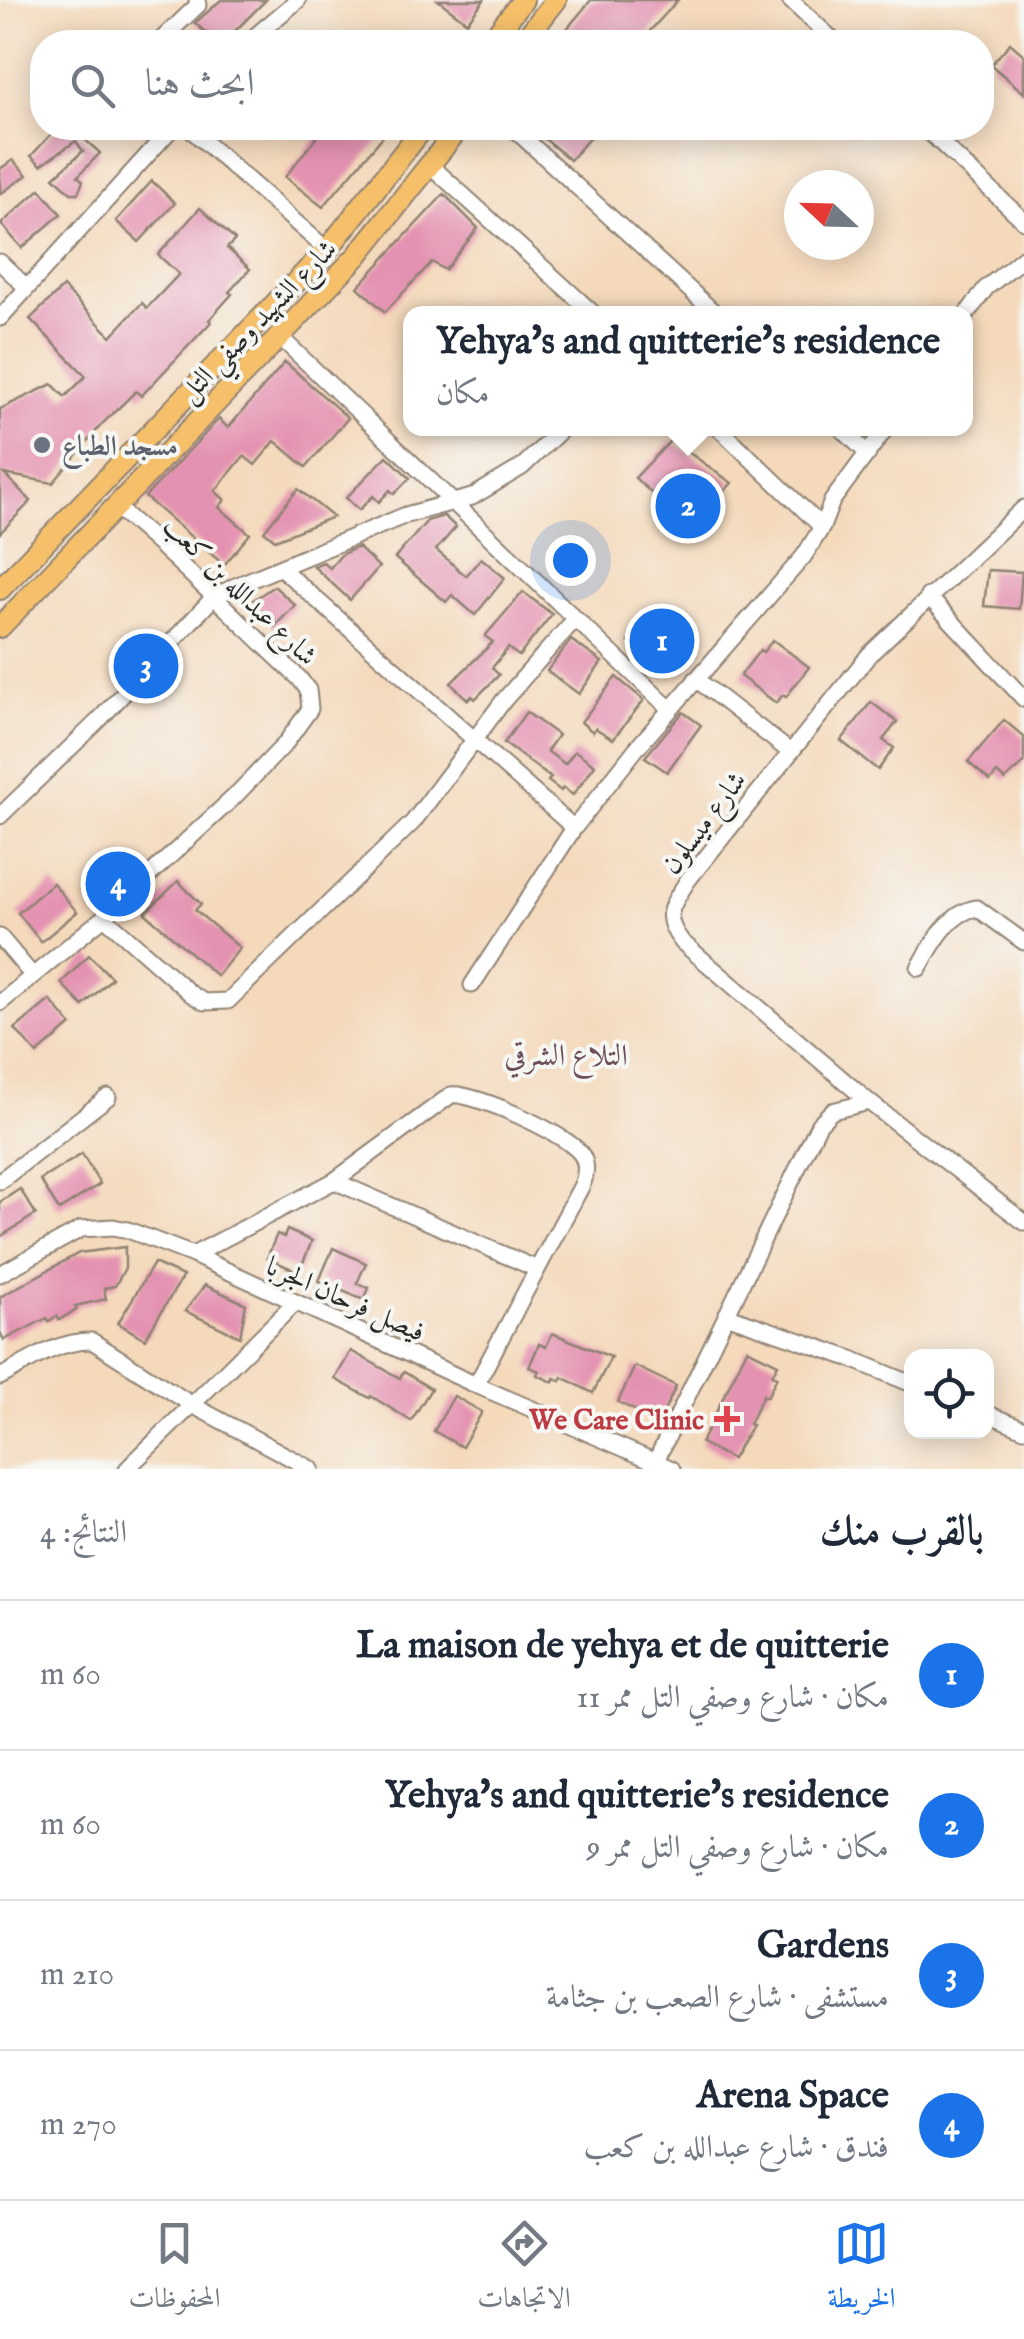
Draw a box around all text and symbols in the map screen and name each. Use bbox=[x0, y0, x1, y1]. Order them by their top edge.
search box bbox=[30, 30, 994, 140]
icon: search bbox=[65, 58, 120, 113]
text: ابحث هنا bbox=[145, 61, 255, 109]
north arrow bbox=[784, 170, 874, 260]
street label: شارع الشهيد وصفي التل bbox=[172, 233, 351, 416]
popup bbox=[403, 306, 973, 436]
text: Yehya's and quitterie's residence bbox=[436, 319, 940, 367]
text: مكان bbox=[436, 374, 489, 415]
place label: مسجد الطباع bbox=[62, 430, 178, 469]
marker: مسجد الطباع bbox=[31, 434, 53, 456]
pin: 2 bbox=[656, 468, 720, 544]
street label: شارع عبدالله بن كعب bbox=[152, 509, 324, 677]
your location bbox=[545, 535, 596, 586]
pin: 1 bbox=[630, 604, 694, 678]
pin: 3 bbox=[114, 628, 178, 704]
street label: شارع ميسلون bbox=[655, 765, 758, 885]
pin: 4 bbox=[86, 846, 150, 922]
district label: التلاع الشرقي bbox=[504, 1038, 628, 1080]
street label: فيصل فرحان الجربا bbox=[260, 1250, 430, 1351]
map controls bbox=[904, 1349, 994, 1439]
button: locate bbox=[904, 1349, 994, 1439]
place label: We Care Clinic bbox=[528, 1404, 704, 1439]
marker: We Care Clinic bbox=[714, 1406, 740, 1432]
text: بالقرب منك bbox=[820, 1506, 984, 1559]
text: النتائج: 4 bbox=[40, 1513, 127, 1554]
text: La maison de yehya et de quitterie bbox=[356, 1623, 889, 1671]
text: 60 m bbox=[40, 1655, 101, 1696]
text: 1 bbox=[946, 1655, 957, 1696]
text: مكان · شارع وصفي التل ممر 11 bbox=[577, 1678, 889, 1719]
text: Yehya's and quitterie's residence bbox=[384, 1773, 889, 1821]
text: 60 m bbox=[40, 1805, 101, 1846]
text: 2 bbox=[944, 1805, 959, 1846]
text: مكان · شارع وصفي التل ممر 9 bbox=[586, 1828, 889, 1869]
text: Gardens bbox=[757, 1923, 889, 1971]
text: 210 m bbox=[40, 1955, 114, 1996]
text: 3 bbox=[946, 1955, 957, 1996]
text: مستشفى · شارع الصعب بن جثامة bbox=[546, 1978, 889, 2019]
text: Arena Space bbox=[697, 2073, 889, 2121]
text: 270 m bbox=[40, 2105, 117, 2146]
text: 4 bbox=[944, 2105, 959, 2146]
text: فندق · شارع عبدالله بن كعب bbox=[584, 2128, 889, 2169]
tab: المحفوظات bbox=[128, 2216, 221, 2325]
tab: الاتجاهات bbox=[477, 2216, 571, 2325]
tab: الخريطة bbox=[828, 2216, 896, 2325]

